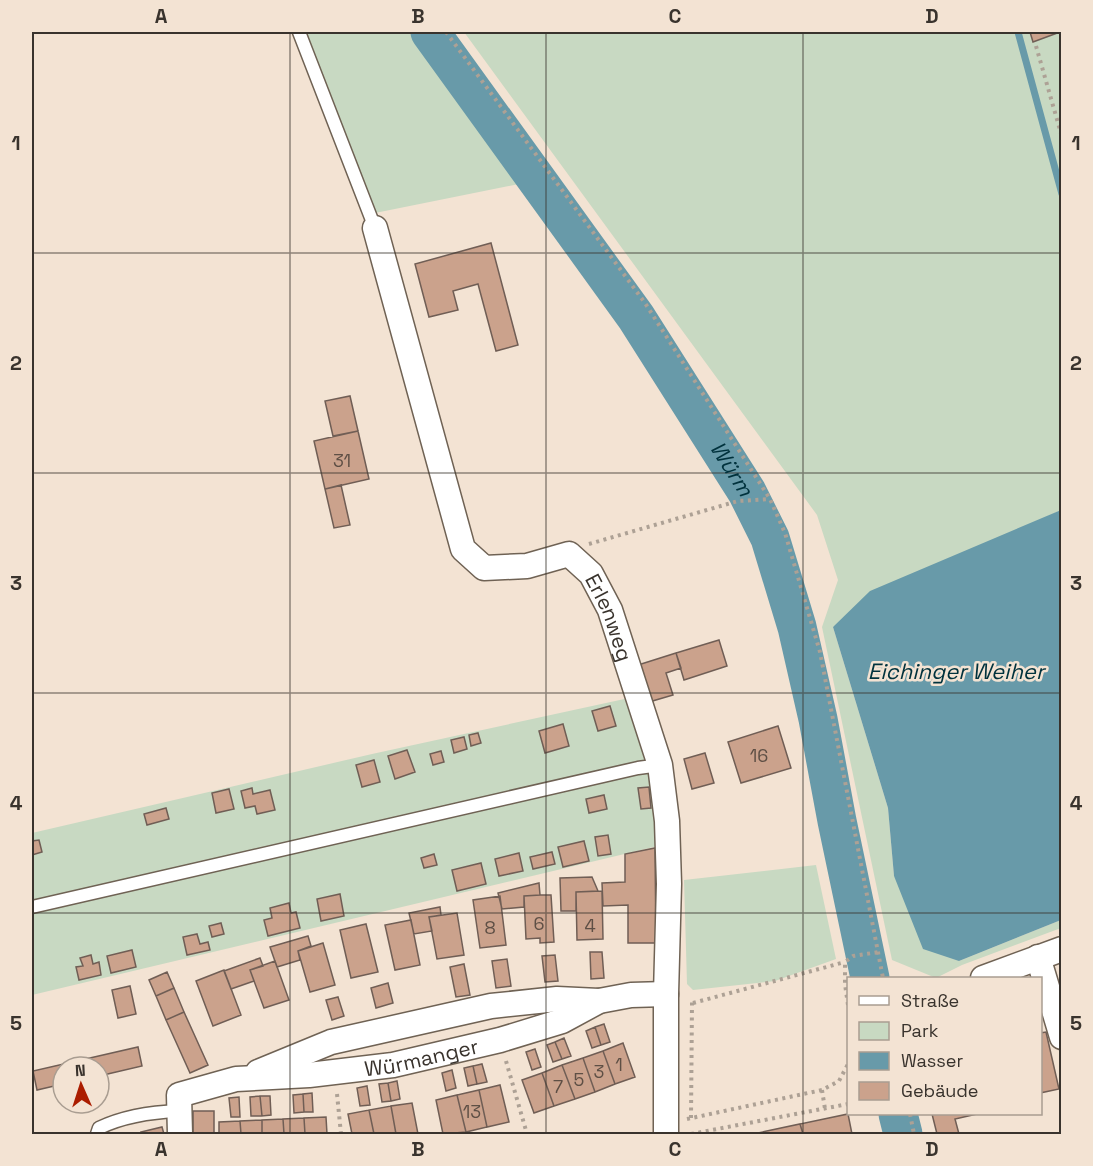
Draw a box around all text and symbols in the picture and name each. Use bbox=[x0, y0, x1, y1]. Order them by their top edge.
text: A bbox=[155, 3, 168, 29]
text: B bbox=[411, 3, 425, 29]
text: C bbox=[669, 3, 682, 29]
text: D bbox=[925, 3, 939, 29]
text: 1 bbox=[11, 130, 21, 156]
text: 1 bbox=[1071, 130, 1081, 156]
text: 2 bbox=[10, 350, 22, 376]
text: 2 bbox=[1070, 350, 1082, 376]
water label: Würm bbox=[704, 436, 761, 502]
house number: 31 bbox=[333, 449, 351, 472]
street label: Erlenweg bbox=[580, 569, 639, 665]
text: 3 bbox=[10, 570, 22, 596]
text: 3 bbox=[1070, 570, 1082, 596]
water label: Eichinger Weiher bbox=[868, 657, 1047, 685]
house number: 16 bbox=[750, 744, 768, 767]
text: 4 bbox=[10, 790, 23, 816]
text: 4 bbox=[1070, 790, 1083, 816]
house number: 6 bbox=[533, 912, 545, 935]
house number: 4 bbox=[584, 914, 596, 937]
house number: 8 bbox=[484, 916, 496, 939]
legend bbox=[847, 977, 1042, 1115]
text: Straße bbox=[901, 989, 959, 1012]
text: 5 bbox=[10, 1010, 22, 1036]
text: 5 bbox=[1070, 1010, 1082, 1036]
text: Park bbox=[901, 1019, 939, 1042]
street label: Würmanger bbox=[363, 1032, 481, 1082]
text: Wasser bbox=[901, 1049, 963, 1072]
house number: 1 bbox=[615, 1053, 623, 1076]
north arrow bbox=[51, 1055, 111, 1115]
text: N bbox=[74, 1060, 86, 1081]
house number: 3 bbox=[594, 1060, 604, 1083]
house number: 5 bbox=[574, 1068, 584, 1091]
house number: 7 bbox=[553, 1075, 563, 1098]
text: Gebäude bbox=[901, 1079, 979, 1102]
house number: 13 bbox=[463, 1100, 481, 1123]
text: A bbox=[155, 1136, 168, 1162]
text: B bbox=[411, 1136, 425, 1162]
text: C bbox=[669, 1136, 682, 1162]
text: D bbox=[925, 1136, 939, 1162]

